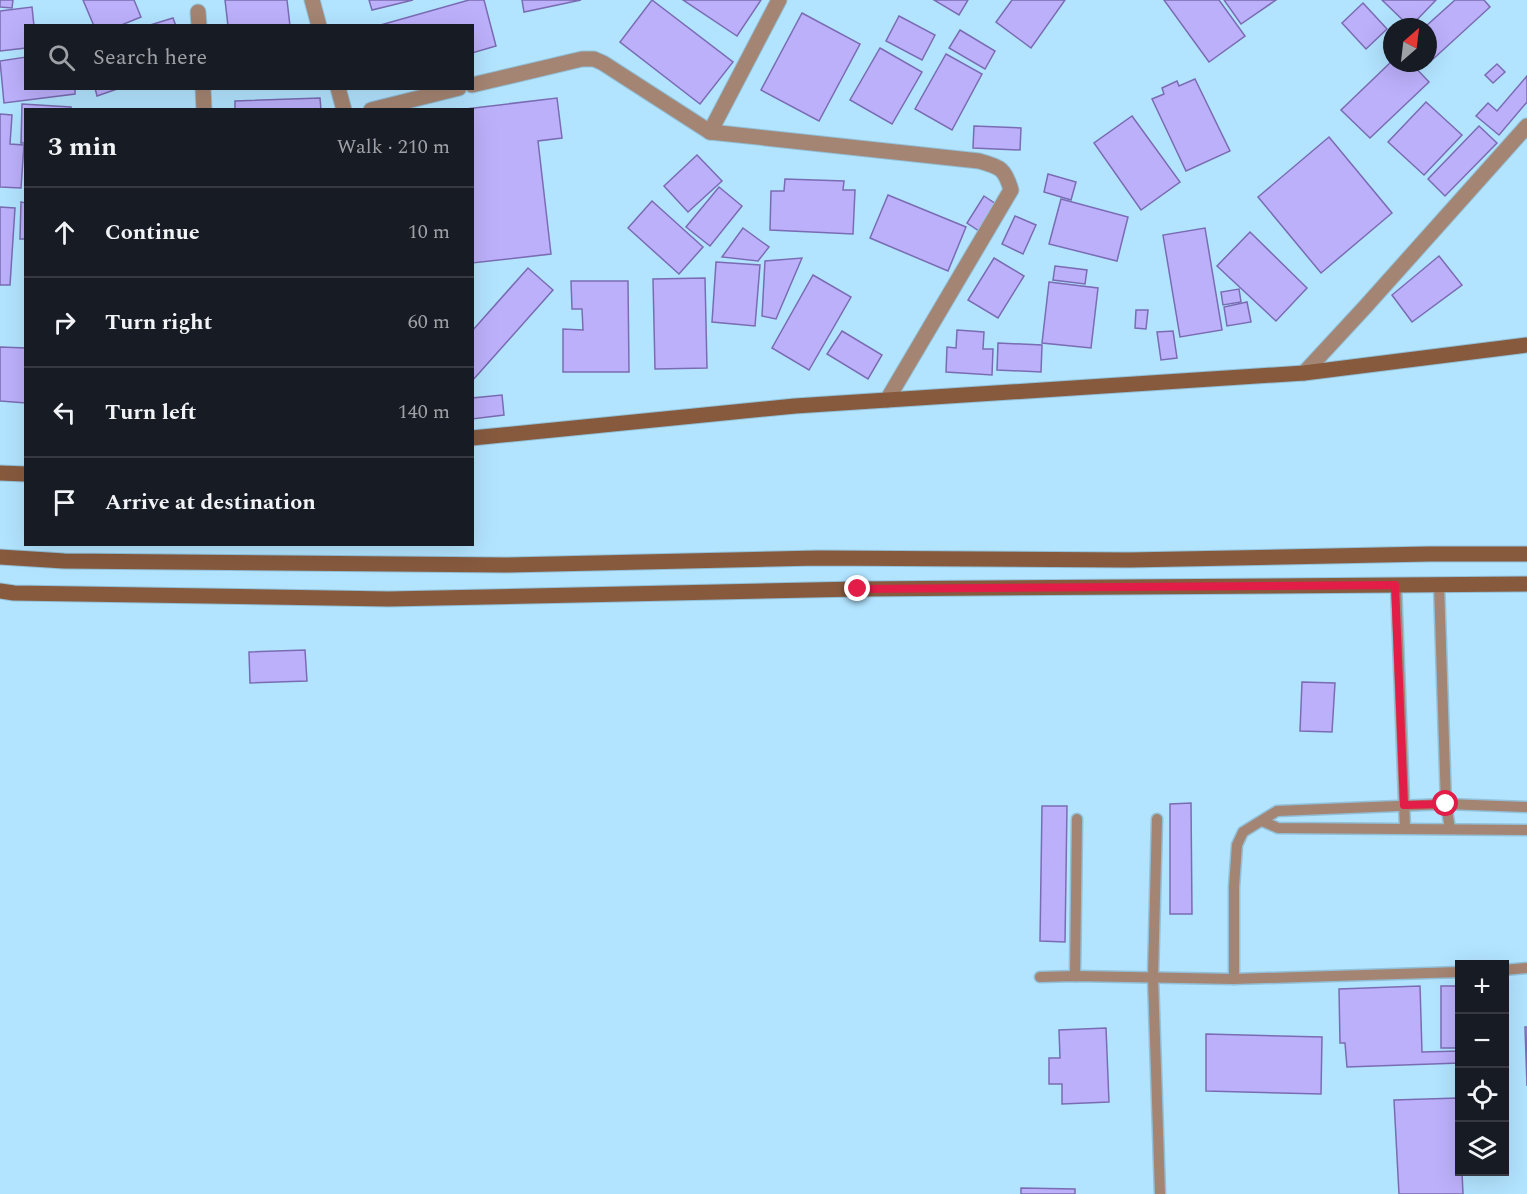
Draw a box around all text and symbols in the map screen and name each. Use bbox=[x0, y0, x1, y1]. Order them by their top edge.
north arrow bbox=[1383, 18, 1437, 72]
search box bbox=[24, 24, 474, 90]
icon: search bbox=[45, 41, 78, 74]
text: Search here bbox=[93, 41, 207, 74]
text: 3 min bbox=[48, 127, 117, 167]
text: Walk · 210 m bbox=[337, 132, 450, 162]
icon: ahead bbox=[48, 216, 81, 249]
text: Continue bbox=[105, 216, 200, 249]
text: 10 m bbox=[408, 217, 450, 247]
icon: right bbox=[48, 306, 81, 339]
text: Turn right bbox=[105, 306, 212, 339]
text: 60 m bbox=[408, 307, 450, 337]
icon: left bbox=[48, 396, 81, 429]
text: Turn left bbox=[105, 396, 197, 429]
text: 140 m bbox=[398, 397, 450, 427]
icon: arrive bbox=[48, 486, 81, 519]
text: Arrive at destination bbox=[105, 486, 316, 519]
route end bbox=[844, 575, 870, 601]
route start bbox=[1432, 790, 1458, 816]
map controls bbox=[1455, 960, 1509, 1176]
button: + bbox=[1455, 960, 1509, 1014]
button: − bbox=[1455, 1014, 1509, 1068]
button: locate bbox=[1455, 1068, 1509, 1122]
button: layers bbox=[1455, 1122, 1509, 1176]

